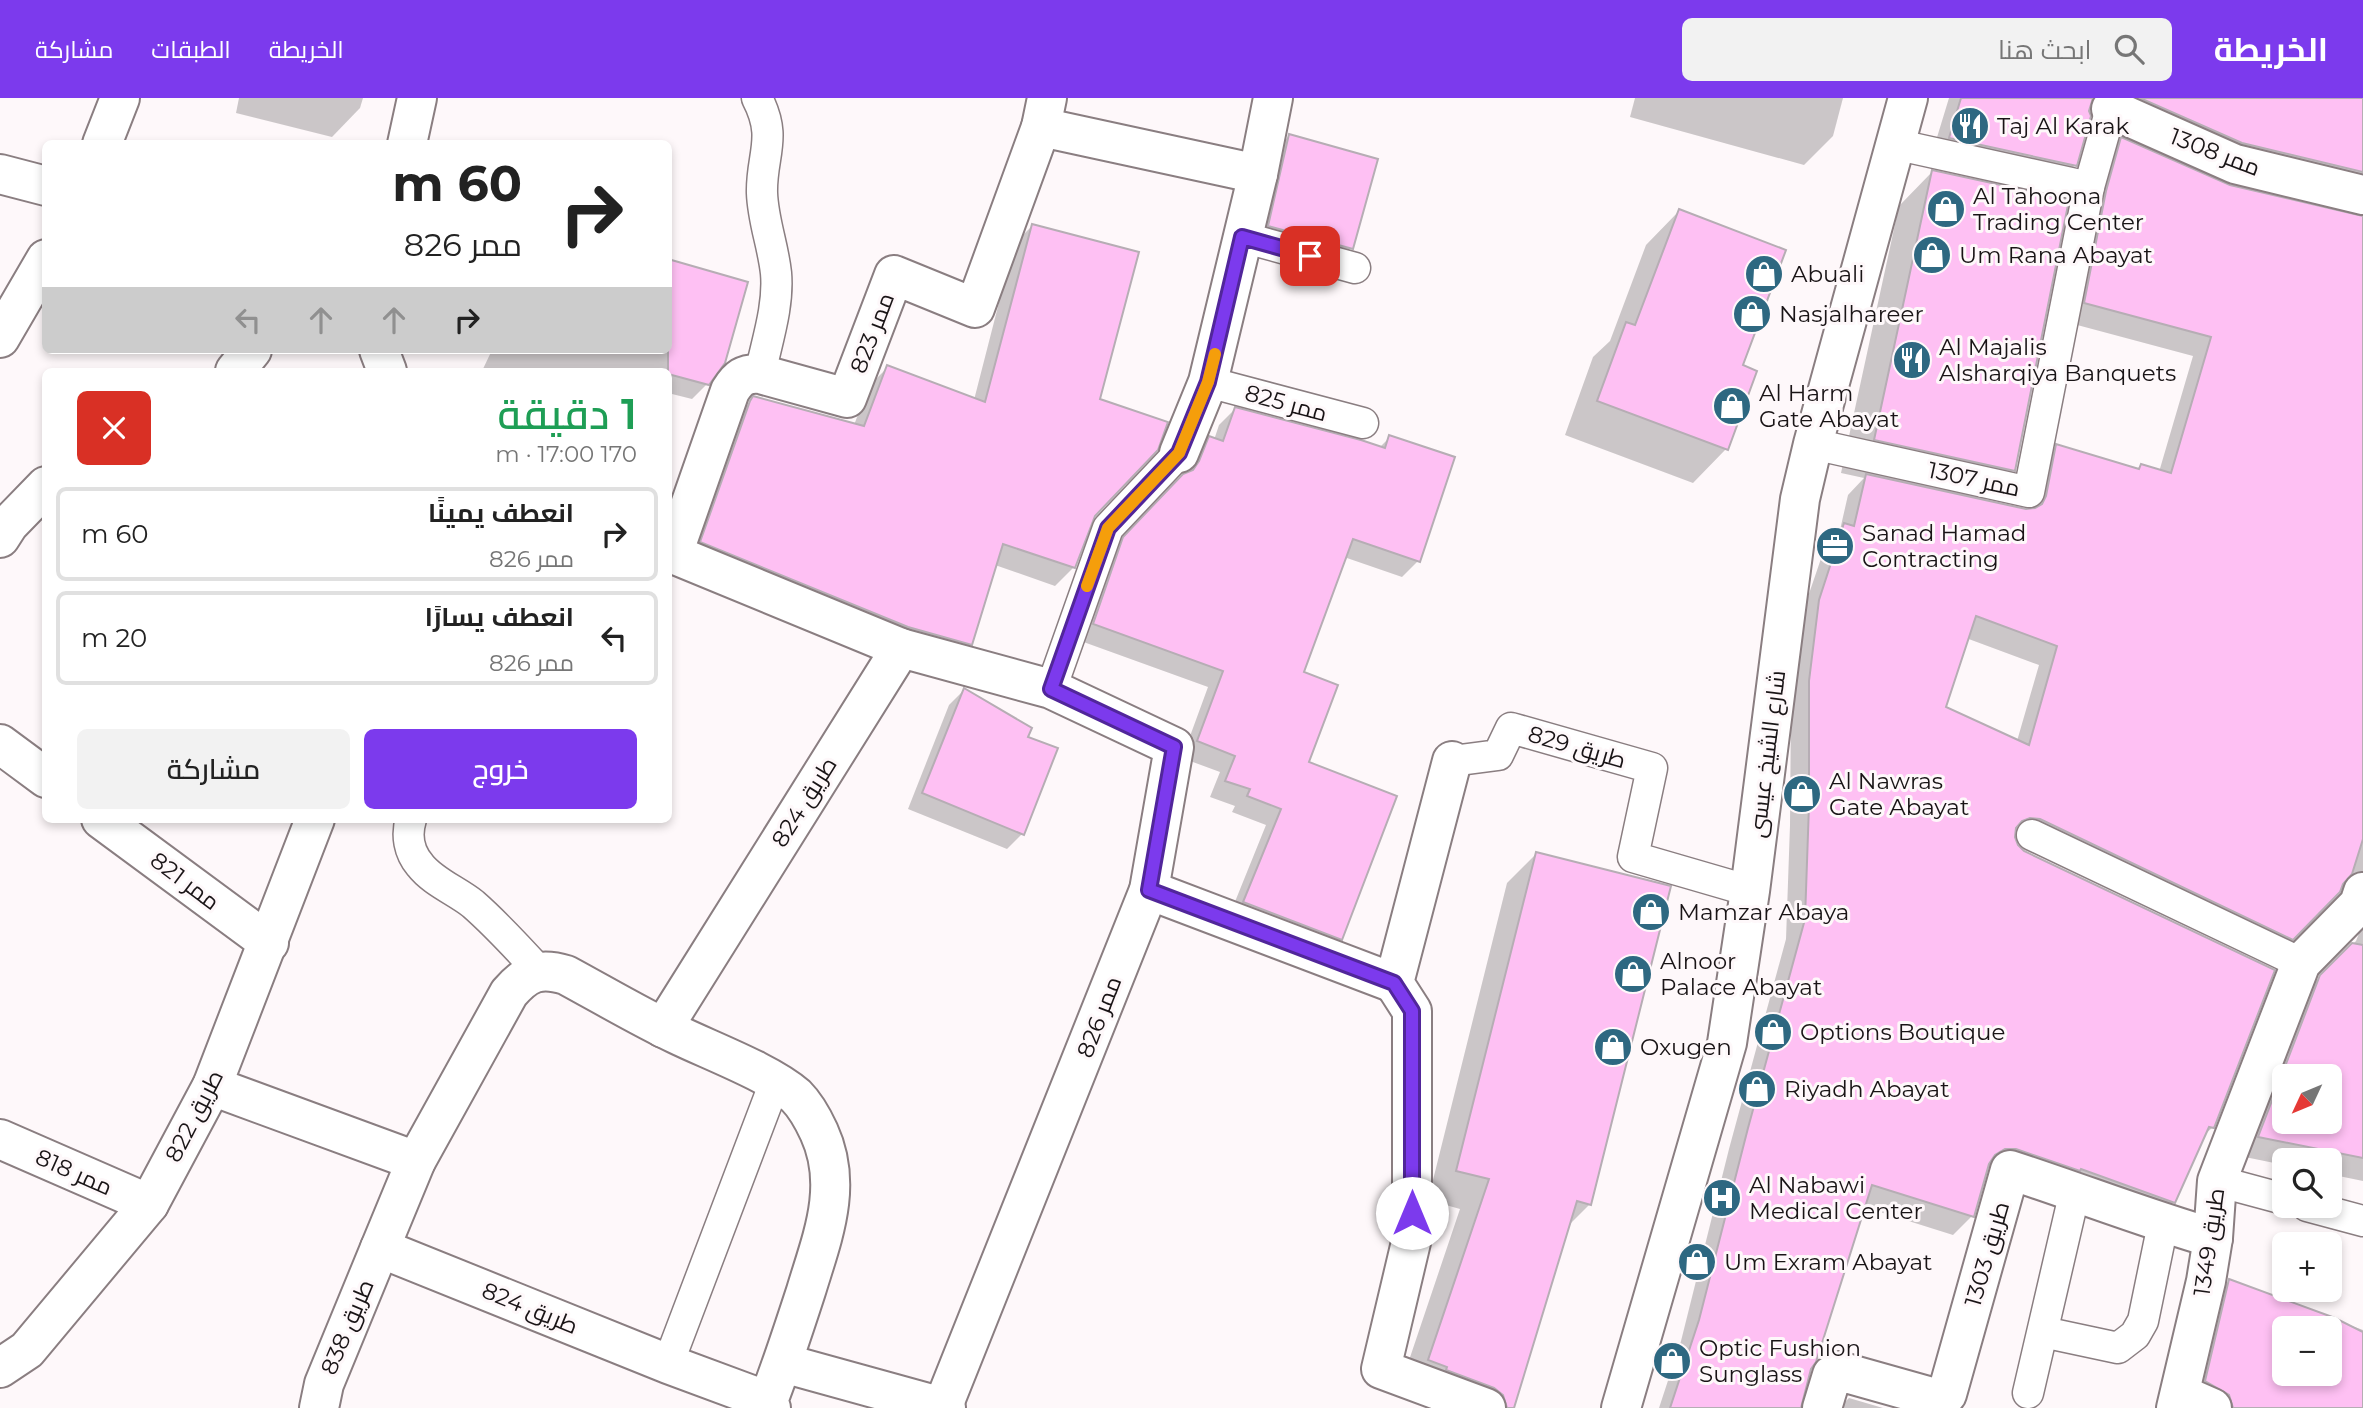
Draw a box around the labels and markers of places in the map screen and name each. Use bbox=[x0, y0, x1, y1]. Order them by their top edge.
restaurant icon: Taj Al Karak bbox=[1949, 105, 1991, 147]
place label: Taj Al Karak bbox=[1997, 112, 2130, 140]
place label: Al Tahoona Trading Center bbox=[1973, 182, 2144, 236]
shop icon: Al Tahoona Trading Center bbox=[1925, 188, 1967, 230]
pin bbox=[1280, 226, 1340, 286]
shop icon: Um Rana Abayat bbox=[1911, 234, 1953, 276]
place label: Um Rana Abayat bbox=[1959, 241, 2153, 269]
shop icon: Abuali bbox=[1743, 253, 1785, 295]
place label: Abuali bbox=[1791, 260, 1865, 288]
shop icon: Nasjalhareer bbox=[1731, 293, 1773, 335]
place label: Nasjalhareer bbox=[1779, 300, 1924, 328]
place label: Al Majalis Alsharqiya Banquets bbox=[1939, 333, 2176, 387]
restaurant icon: Al Majalis Alsharqiya Banquets bbox=[1891, 339, 1933, 381]
place label: Al Harm Gate Abayat bbox=[1759, 379, 1899, 433]
shop icon: Al Harm Gate Abayat bbox=[1711, 385, 1753, 427]
place label: Sanad Hamad Contracting bbox=[1862, 519, 2026, 573]
office icon: Sanad Hamad Contracting bbox=[1814, 525, 1856, 567]
place label: Al Nawras Gate Abayat bbox=[1829, 767, 1969, 821]
shop icon: Al Nawras Gate Abayat bbox=[1781, 773, 1823, 815]
shop icon: Mamzar Abaya bbox=[1630, 891, 1672, 933]
place label: Mamzar Abaya bbox=[1678, 898, 1849, 926]
place label: Alnoor Palace Abayat bbox=[1660, 947, 1822, 1001]
shop icon: Alnoor Palace Abayat bbox=[1612, 953, 1654, 995]
shop icon: Options Boutique bbox=[1752, 1011, 1794, 1053]
place label: Options Boutique bbox=[1800, 1018, 2005, 1046]
shop icon: Oxugen bbox=[1592, 1026, 1634, 1068]
place label: Oxugen bbox=[1640, 1033, 1732, 1061]
shop icon: Riyadh Abayat bbox=[1736, 1068, 1778, 1110]
place label: Riyadh Abayat bbox=[1784, 1075, 1950, 1103]
place label: Al Nabawi Medical Center bbox=[1749, 1171, 1923, 1225]
hospital icon: Al Nabawi Medical Center bbox=[1701, 1177, 1743, 1219]
shop icon: Um Exram Abayat bbox=[1676, 1241, 1718, 1283]
place label: Um Exram Abayat bbox=[1724, 1248, 1932, 1276]
place label: Optic Fushion Sunglass bbox=[1699, 1334, 1861, 1388]
shop icon: Optic Fushion Sunglass bbox=[1651, 1340, 1693, 1382]

